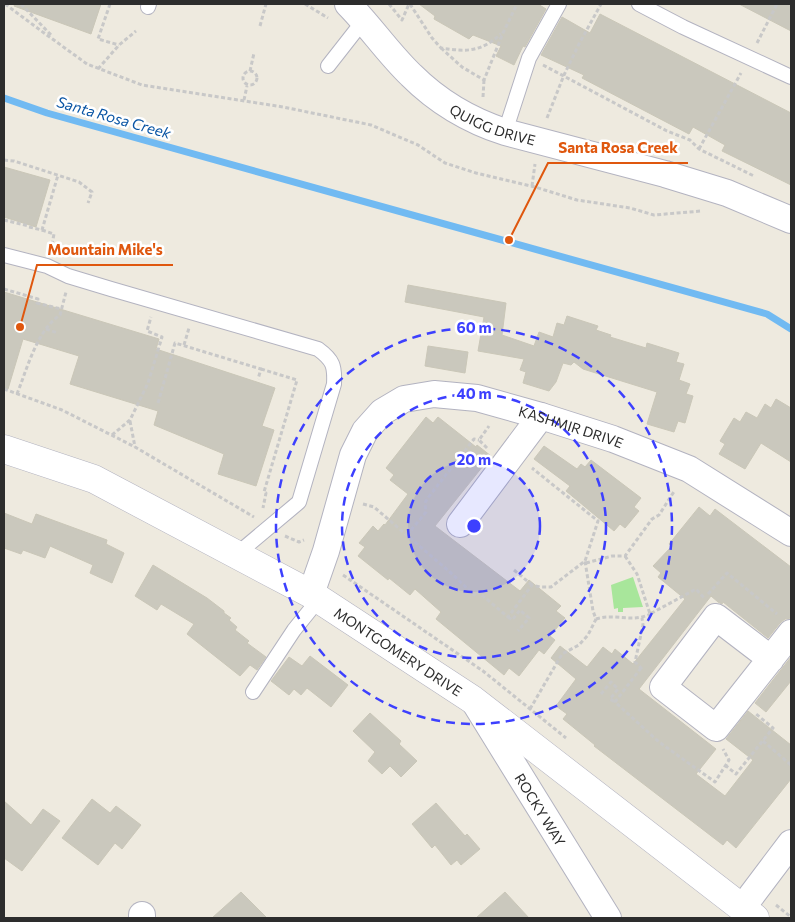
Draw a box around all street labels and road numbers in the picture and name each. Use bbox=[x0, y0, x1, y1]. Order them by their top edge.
street label: QUIGG DRIVE bbox=[447, 100, 537, 148]
street label: KASHMIR DRIVE bbox=[517, 402, 626, 451]
street label: MONTGOMERY DRIVE bbox=[331, 603, 466, 699]
street label: ROCKY WAY bbox=[512, 770, 570, 849]

